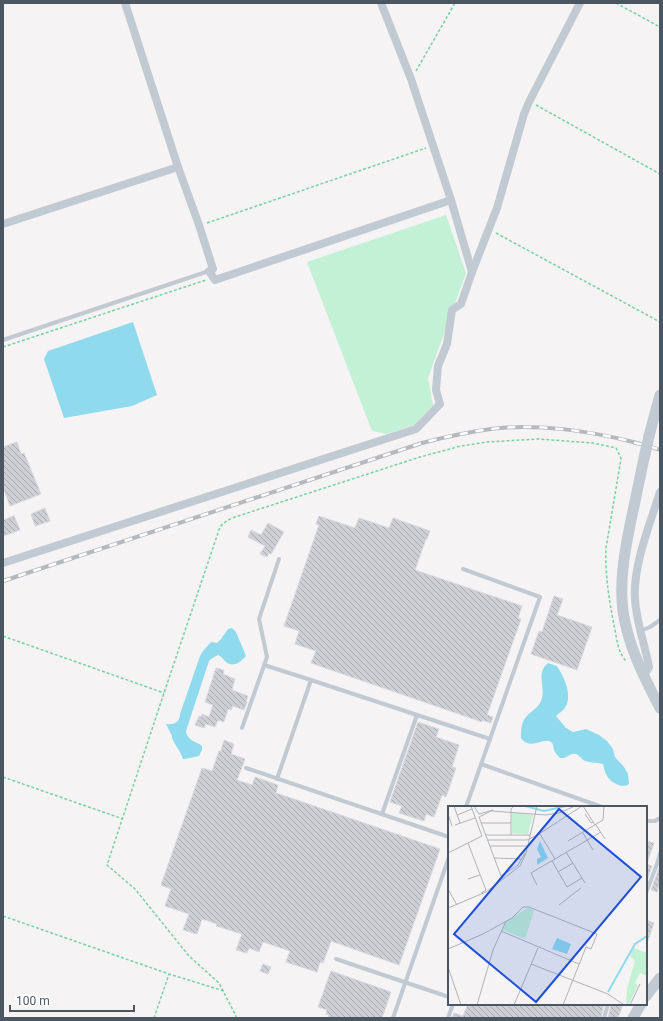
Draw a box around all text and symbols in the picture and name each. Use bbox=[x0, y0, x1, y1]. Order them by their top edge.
inset map bbox=[448, 806, 647, 1005]
scale bar bbox=[10, 987, 134, 1013]
text: 100 m bbox=[16, 994, 50, 1008]

